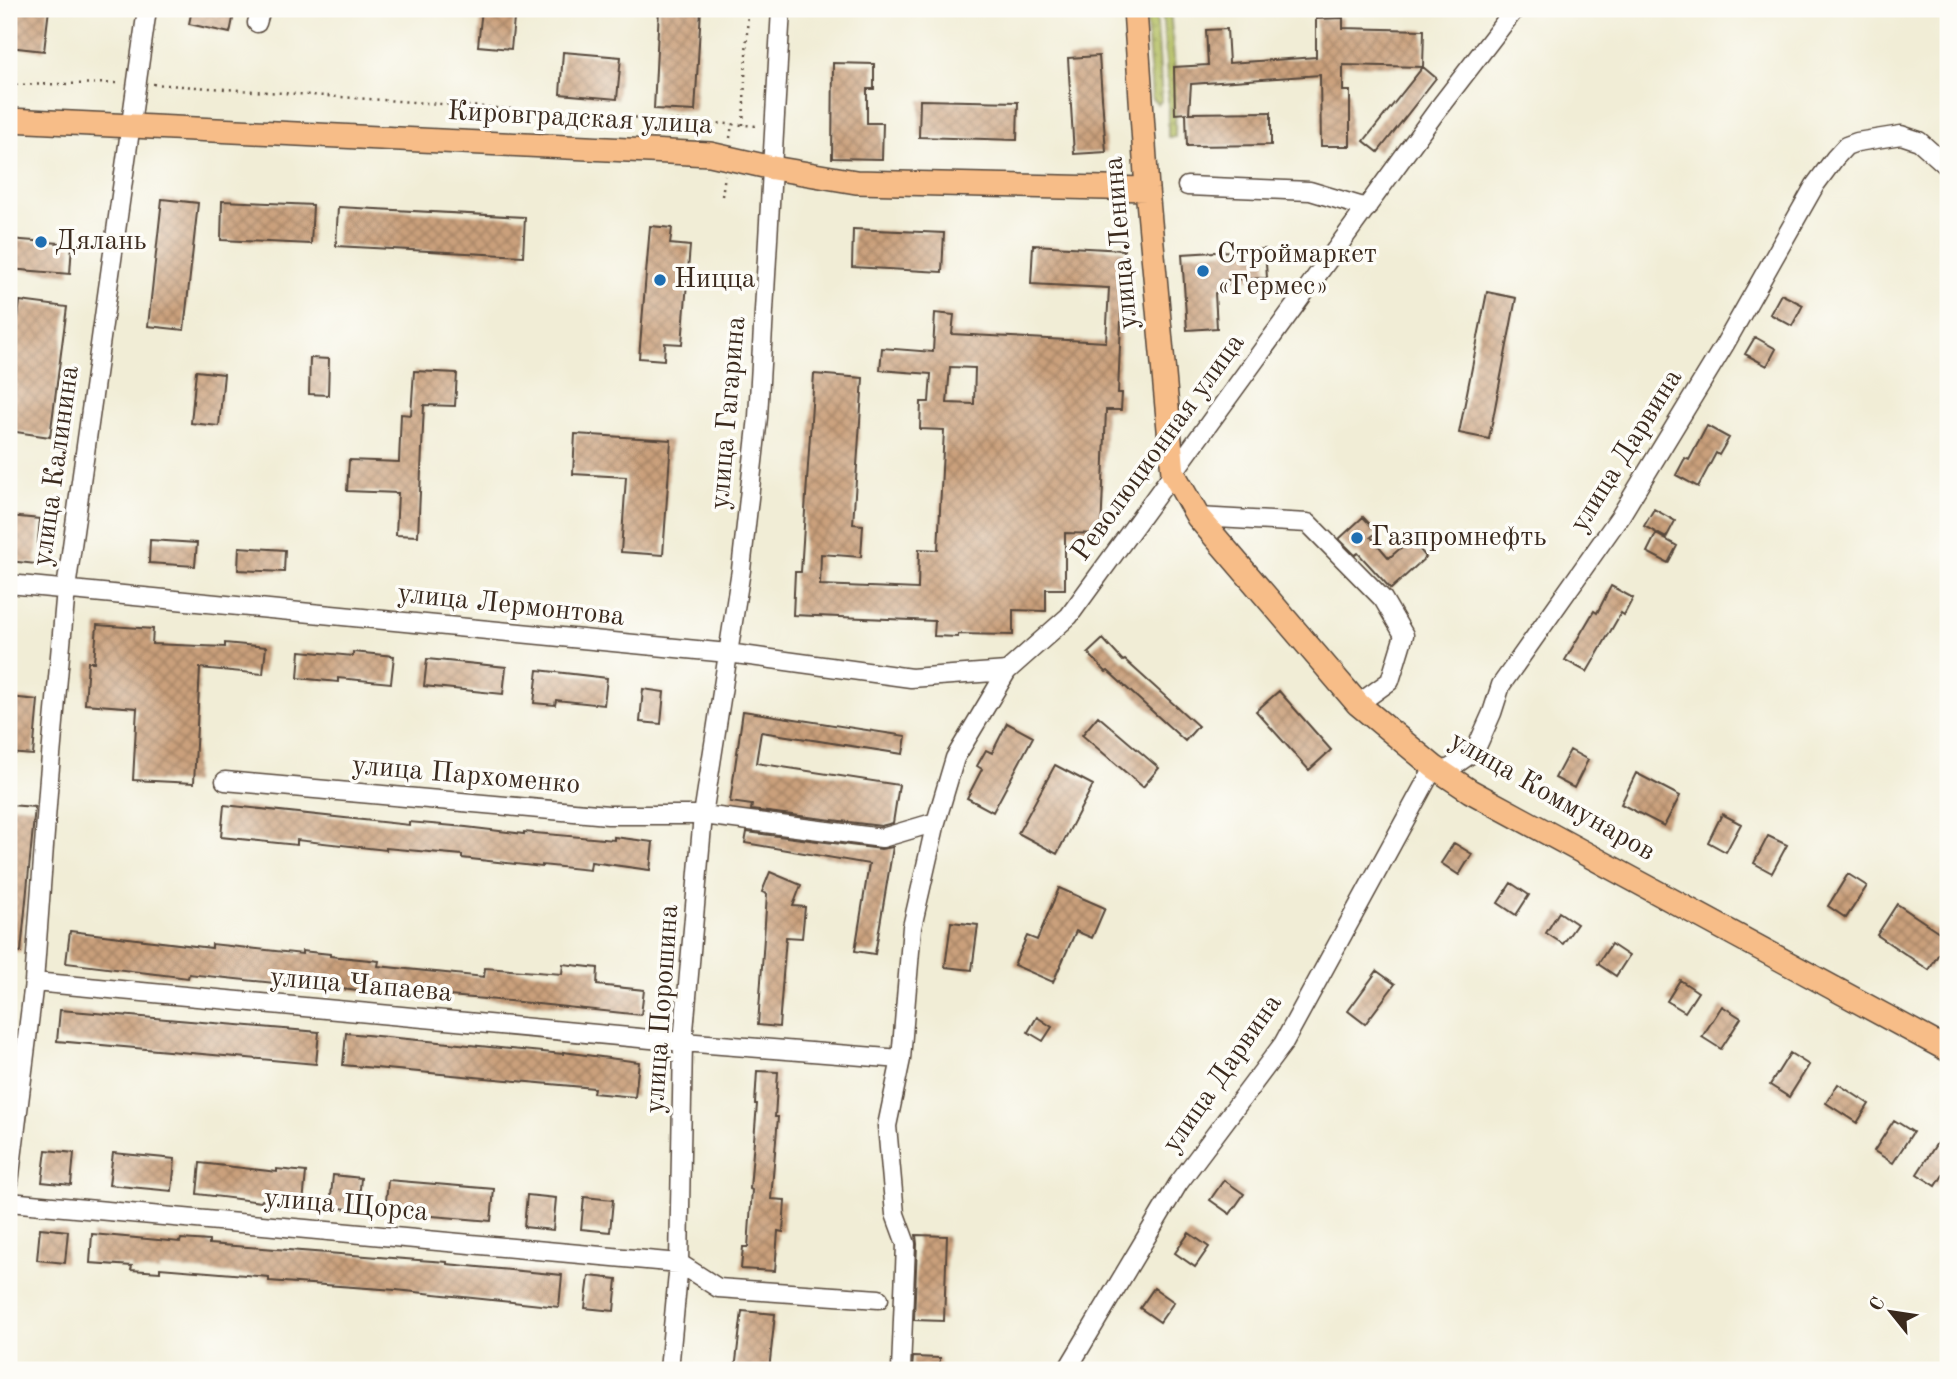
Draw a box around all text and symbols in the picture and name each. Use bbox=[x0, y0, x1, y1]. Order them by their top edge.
street label: Кировградская улица bbox=[447, 98, 714, 140]
street label: улица Ленина bbox=[1100, 155, 1144, 331]
place label: Дялань bbox=[55, 228, 147, 256]
marker: Дялань bbox=[33, 234, 49, 250]
place label: Строймаркет «Гермес» bbox=[1217, 241, 1377, 301]
marker: Строймаркет «Гермес» bbox=[1195, 263, 1211, 279]
place label: Ницца bbox=[674, 266, 756, 294]
marker: Ницца bbox=[652, 272, 668, 288]
street label: улица Гагарина bbox=[707, 315, 751, 511]
street label: Революционная улица bbox=[1067, 329, 1251, 567]
street label: улица Калинина bbox=[29, 364, 85, 568]
street label: улица Дарвина bbox=[1566, 364, 1688, 537]
place label: Газпромнефть bbox=[1371, 524, 1547, 552]
marker: Газпромнефть bbox=[1349, 530, 1365, 546]
street label: улица Лермонтова bbox=[396, 580, 626, 632]
street label: улица Коммунаров bbox=[1445, 727, 1659, 867]
street label: улица Пархоменко bbox=[351, 752, 581, 800]
street label: улица Порошина bbox=[642, 903, 684, 1114]
street label: улица Чапаева bbox=[269, 964, 454, 1008]
street label: улица Дарвина bbox=[1158, 990, 1288, 1158]
street label: улица Щорса bbox=[263, 1185, 430, 1227]
north arrow bbox=[1856, 1278, 1926, 1348]
text: С bbox=[1867, 1295, 1890, 1315]

